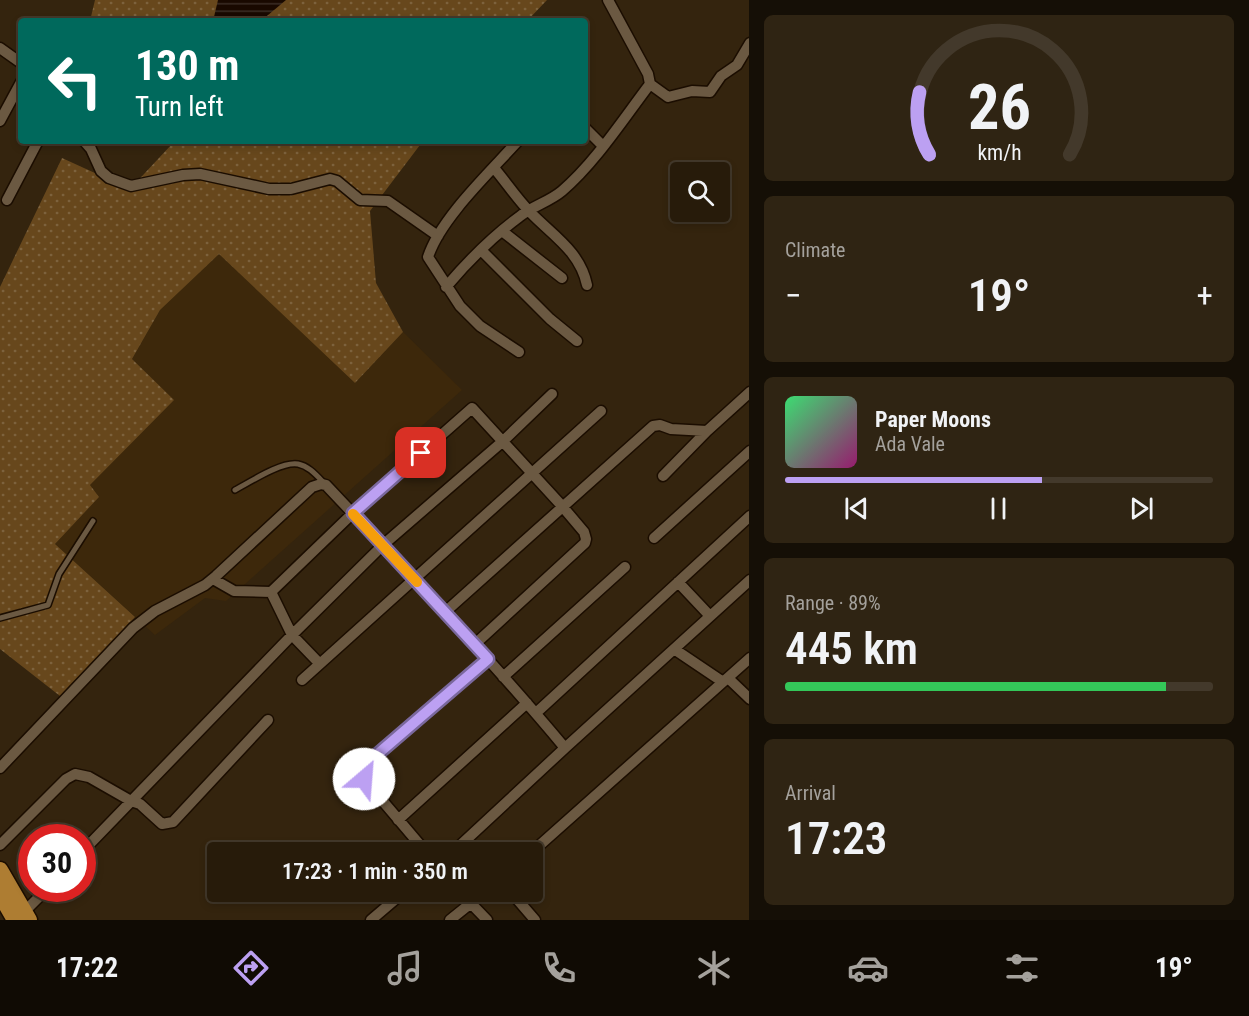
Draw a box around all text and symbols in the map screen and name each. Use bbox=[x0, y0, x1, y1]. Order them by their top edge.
text: 130 m bbox=[135, 41, 240, 90]
icon: left bbox=[36, 42, 114, 120]
text: 26 bbox=[967, 71, 1031, 144]
text: Turn left bbox=[135, 91, 224, 123]
text: km/h bbox=[977, 140, 1021, 165]
map controls bbox=[670, 162, 730, 222]
button: search bbox=[670, 162, 730, 222]
text: Climate bbox=[785, 238, 845, 262]
text: 19° bbox=[968, 269, 1030, 322]
text: − bbox=[785, 276, 802, 315]
text: + bbox=[1197, 276, 1213, 315]
text: Paper Moons bbox=[875, 407, 991, 432]
pin bbox=[395, 427, 446, 478]
text: Ada Vale bbox=[875, 432, 945, 456]
icon: arrive bbox=[404, 436, 437, 469]
icon: previous bbox=[840, 492, 873, 525]
icon: pause bbox=[982, 492, 1015, 525]
icon: next bbox=[1125, 492, 1158, 525]
text: Range · 89% bbox=[785, 591, 881, 615]
text: 445 km bbox=[785, 622, 918, 675]
position arrow bbox=[332, 747, 396, 811]
text: Arrival bbox=[785, 781, 836, 805]
text: 17:23 bbox=[785, 812, 887, 865]
speed limit sign: 30 bbox=[18, 824, 96, 902]
text: 17:23 · 1 min · 350 m bbox=[282, 859, 468, 884]
icon: directions bbox=[230, 947, 272, 989]
icon: music bbox=[384, 947, 426, 989]
icon: phone bbox=[538, 947, 580, 989]
icon: climate bbox=[693, 947, 735, 989]
icon: car bbox=[847, 947, 889, 989]
icon: filters bbox=[1001, 947, 1043, 989]
text: 17:22 bbox=[56, 952, 118, 984]
text: 19° bbox=[1155, 952, 1193, 984]

